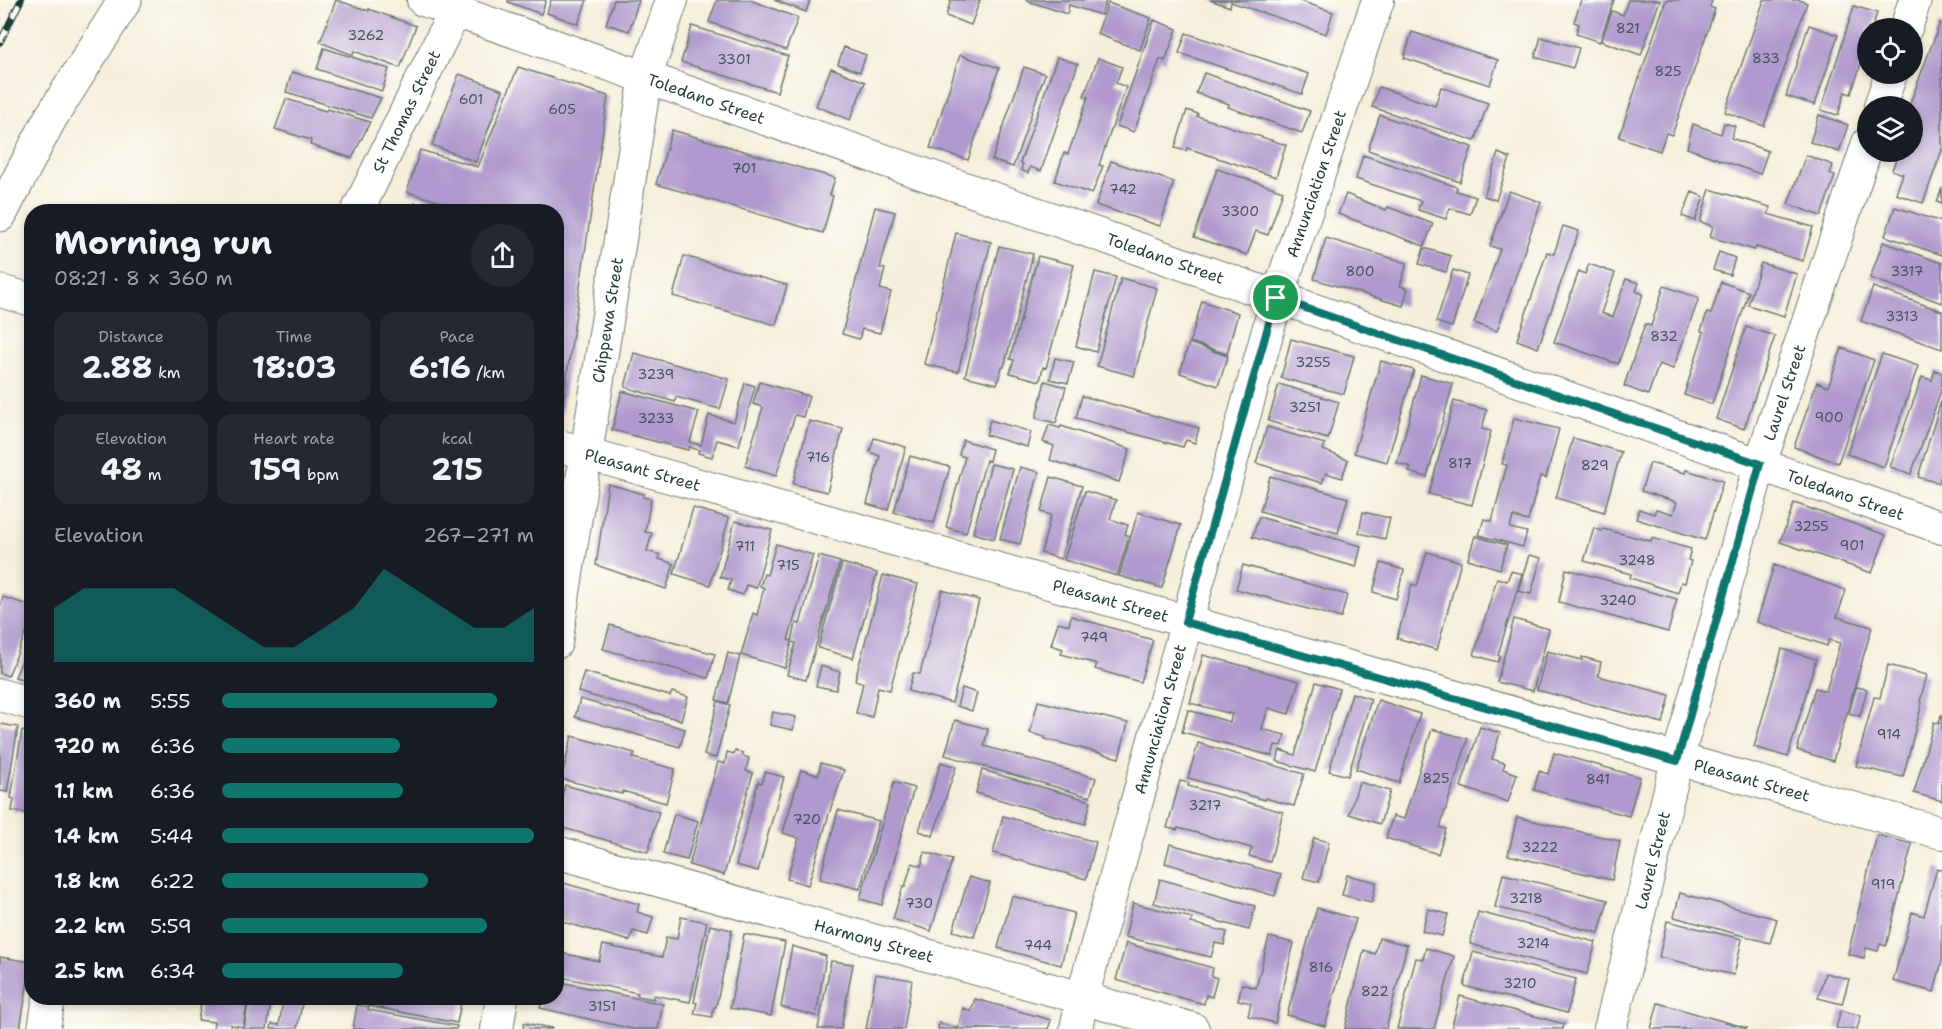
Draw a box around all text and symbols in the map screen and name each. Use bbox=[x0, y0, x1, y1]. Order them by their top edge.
map controls bbox=[1857, 18, 1923, 162]
button: locate bbox=[1857, 18, 1923, 84]
house number: 821 bbox=[1616, 19, 1640, 37]
house number: 3262 bbox=[348, 26, 384, 44]
street label: St Thomas Street bbox=[367, 46, 445, 176]
house number: 833 bbox=[1752, 49, 1780, 67]
house number: 3301 bbox=[717, 50, 751, 68]
house number: 825 bbox=[1654, 62, 1682, 80]
street label: Toledano Street bbox=[645, 68, 768, 129]
house number: 601 bbox=[459, 90, 483, 108]
button: layers bbox=[1857, 96, 1923, 162]
house number: 605 bbox=[548, 100, 576, 118]
street label: Annunciation Street bbox=[1281, 107, 1351, 260]
house number: 701 bbox=[732, 159, 756, 177]
house number: 742 bbox=[1109, 180, 1137, 198]
house number: 3300 bbox=[1221, 202, 1259, 220]
text: Morning run bbox=[54, 220, 272, 265]
button: share bbox=[471, 224, 534, 287]
street label: Toledano Street bbox=[1104, 228, 1227, 288]
street label: Chippewa Street bbox=[587, 256, 628, 384]
house number: 800 bbox=[1345, 262, 1375, 280]
house number: 3317 bbox=[1891, 262, 1923, 280]
text: 08:21 · 8 × 360 m bbox=[54, 265, 233, 291]
pin bbox=[1250, 272, 1301, 323]
icon: arrive bbox=[1259, 281, 1292, 314]
house number: 3313 bbox=[1886, 307, 1918, 325]
text: Distance bbox=[98, 326, 164, 347]
text: Time bbox=[276, 326, 312, 347]
text: Pace bbox=[439, 326, 475, 347]
house number: 832 bbox=[1650, 327, 1678, 345]
street label: Laurel Street bbox=[1758, 342, 1810, 444]
text: 2.88 bbox=[81, 347, 152, 388]
text: 18:03 bbox=[252, 347, 336, 388]
text: 6:16 bbox=[409, 347, 471, 388]
house number: 3255 bbox=[1295, 353, 1331, 371]
text: km bbox=[152, 362, 181, 383]
text: /km bbox=[471, 362, 505, 383]
house number: 3239 bbox=[638, 365, 674, 383]
house number: 3251 bbox=[1289, 398, 1321, 416]
house number: 900 bbox=[1814, 408, 1844, 426]
house number: 3233 bbox=[638, 409, 674, 427]
text: Elevation bbox=[95, 428, 167, 449]
text: Heart rate bbox=[253, 428, 335, 449]
text: kcal bbox=[441, 428, 473, 449]
street label: Pleasant Street bbox=[582, 443, 703, 496]
house number: 716 bbox=[806, 448, 830, 466]
text: 48 bbox=[100, 449, 142, 490]
text: 159 bbox=[249, 449, 301, 490]
text: 215 bbox=[431, 449, 483, 490]
house number: 817 bbox=[1448, 454, 1472, 472]
house number: 829 bbox=[1581, 456, 1609, 474]
text: m bbox=[142, 464, 162, 485]
text: bpm bbox=[301, 464, 339, 485]
street label: Toledano Street bbox=[1784, 464, 1907, 525]
house number: 3255 bbox=[1793, 517, 1829, 535]
text: Elevation bbox=[54, 522, 144, 548]
text: 267–271 m bbox=[423, 522, 534, 548]
house number: 901 bbox=[1840, 536, 1864, 554]
house number: 711 bbox=[735, 537, 755, 555]
house number: 3248 bbox=[1618, 551, 1656, 569]
house number: 715 bbox=[776, 556, 800, 574]
street label: Pleasant Street bbox=[1050, 574, 1171, 627]
house number: 3240 bbox=[1599, 591, 1637, 609]
house number: 749 bbox=[1080, 628, 1108, 646]
street label: Annunciation Street bbox=[1129, 642, 1191, 796]
text: 360 m bbox=[54, 688, 121, 714]
text: 5:55 bbox=[150, 688, 190, 714]
house number: 914 bbox=[1877, 725, 1901, 743]
text: 720 m bbox=[54, 733, 120, 759]
text: 6:36 bbox=[150, 733, 195, 759]
street label: Pleasant Street bbox=[1692, 754, 1813, 806]
house number: 825 bbox=[1422, 769, 1450, 787]
house number: 841 bbox=[1586, 770, 1610, 788]
text: 1.1 km bbox=[54, 778, 113, 804]
text: 6:36 bbox=[150, 778, 195, 804]
house number: 3217 bbox=[1189, 796, 1221, 814]
street label: Laurel Street bbox=[1630, 809, 1675, 911]
house number: 720 bbox=[793, 810, 821, 828]
text: 1.4 km bbox=[54, 823, 119, 849]
text: 5:44 bbox=[150, 823, 193, 849]
house number: 3222 bbox=[1522, 838, 1558, 856]
text: 1.8 km bbox=[54, 868, 120, 894]
text: 6:22 bbox=[150, 868, 195, 894]
house number: 919 bbox=[1871, 875, 1895, 893]
house number: 3218 bbox=[1509, 889, 1543, 907]
house number: 730 bbox=[905, 894, 933, 912]
text: 2.2 km bbox=[54, 913, 125, 939]
text: 5:59 bbox=[150, 913, 192, 939]
street label: Harmony Street bbox=[812, 914, 936, 967]
house number: 3214 bbox=[1516, 934, 1550, 952]
house number: 744 bbox=[1024, 936, 1052, 954]
text: 2.5 km bbox=[54, 958, 124, 984]
text: 6:34 bbox=[150, 958, 195, 984]
house number: 816 bbox=[1309, 958, 1333, 976]
house number: 3210 bbox=[1503, 974, 1537, 992]
house number: 822 bbox=[1361, 982, 1389, 1000]
house number: 3151 bbox=[588, 997, 616, 1015]

